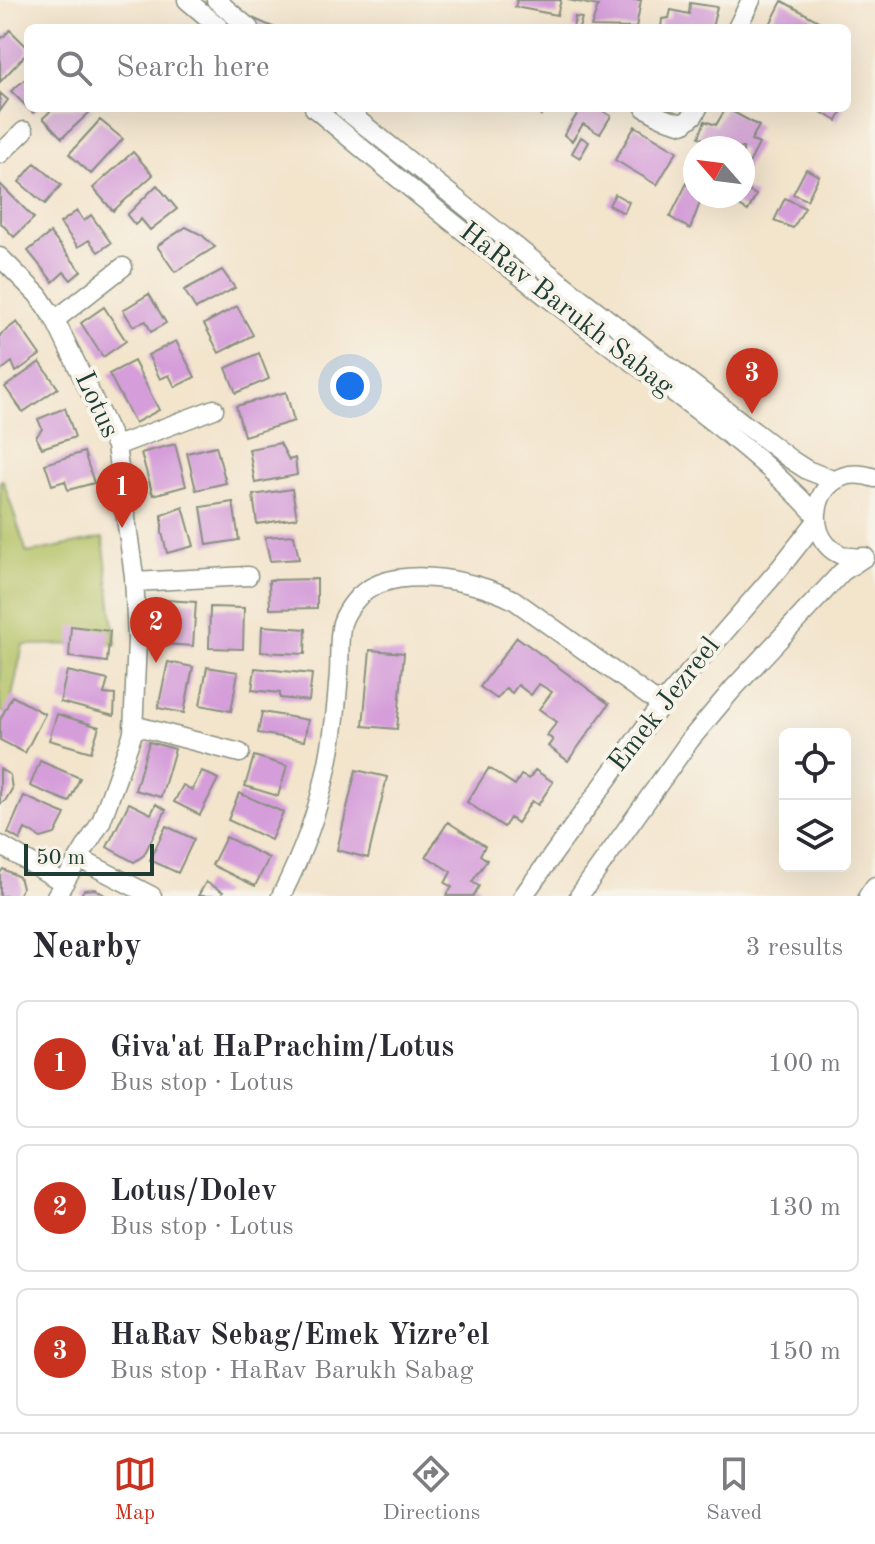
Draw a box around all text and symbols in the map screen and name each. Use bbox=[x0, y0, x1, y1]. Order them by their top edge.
search box bbox=[24, 24, 851, 112]
icon: search bbox=[52, 46, 96, 90]
text: Search here bbox=[116, 53, 270, 83]
north arrow bbox=[683, 136, 755, 208]
street label: HaRav Barukh Sabag bbox=[454, 218, 678, 402]
pin: 3 bbox=[726, 348, 778, 414]
your location bbox=[330, 366, 370, 406]
street label: Lotus bbox=[69, 368, 123, 442]
pin: 1 bbox=[96, 462, 148, 528]
pin: 2 bbox=[130, 597, 182, 663]
street label: Emek Jezreel bbox=[604, 633, 726, 777]
map controls bbox=[779, 728, 851, 872]
button: locate bbox=[779, 728, 851, 800]
button: layers bbox=[779, 800, 851, 872]
scale bar bbox=[24, 840, 154, 876]
text: 50 m bbox=[36, 847, 85, 869]
text: Nearby bbox=[32, 931, 142, 965]
text: 3 results bbox=[745, 935, 843, 961]
text: Giva'at HaPrachim/Lotus bbox=[110, 1033, 454, 1063]
text: 1 bbox=[52, 1051, 68, 1077]
text: 100 m bbox=[768, 1051, 841, 1077]
text: Bus stop · Lotus bbox=[110, 1070, 294, 1096]
text: Lotus/Dolev bbox=[110, 1177, 277, 1207]
text: 2 bbox=[52, 1195, 68, 1221]
text: 130 m bbox=[768, 1195, 841, 1221]
text: Bus stop · Lotus bbox=[110, 1214, 294, 1240]
text: HaRav Sebag/Emek Yizre’el bbox=[110, 1321, 490, 1351]
text: 3 bbox=[52, 1339, 68, 1365]
text: 150 m bbox=[768, 1339, 841, 1365]
text: Bus stop · HaRav Barukh Sabag bbox=[110, 1358, 473, 1384]
tab: Map bbox=[113, 1452, 157, 1527]
tab: Directions bbox=[383, 1452, 480, 1527]
tab: Saved bbox=[706, 1452, 762, 1527]

